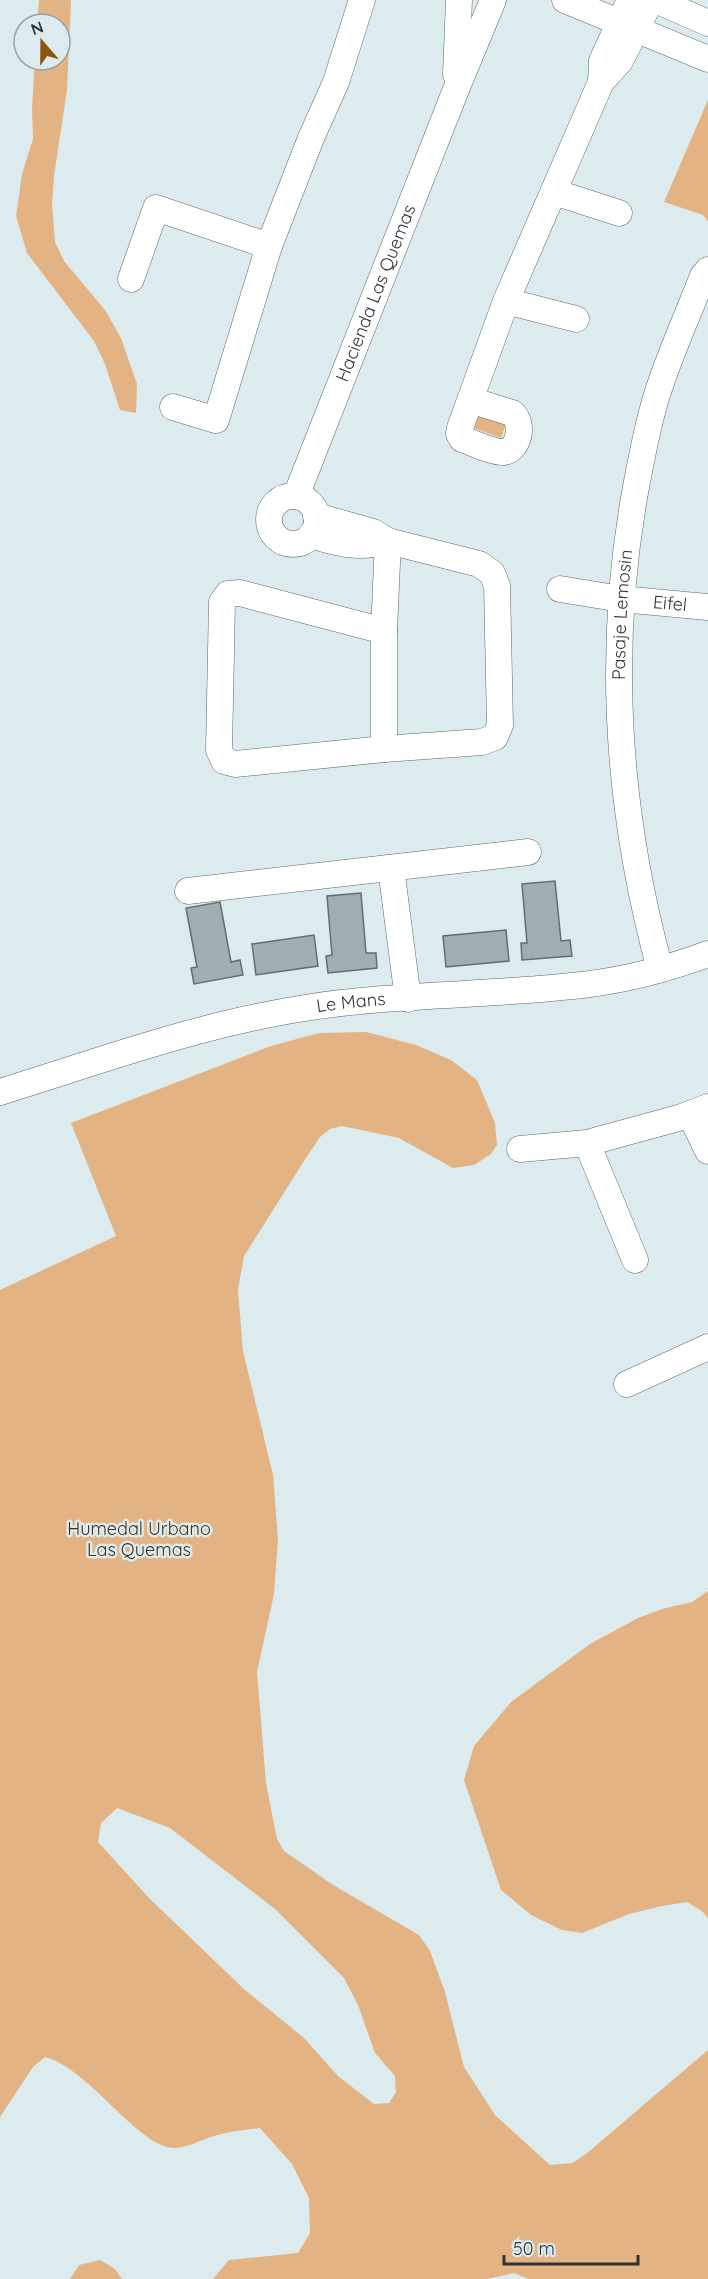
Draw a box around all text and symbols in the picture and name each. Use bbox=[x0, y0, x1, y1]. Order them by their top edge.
north arrow bbox=[12, 12, 72, 72]
text: N bbox=[28, 16, 46, 39]
street label: Hacienda Las Quemas bbox=[330, 201, 421, 385]
street label: Pasaje Lemosin bbox=[607, 548, 637, 680]
street label: Eifel bbox=[652, 590, 688, 616]
street label: Le Mans bbox=[315, 987, 386, 1017]
park label: Humedal Urbano Las Quemas bbox=[67, 1517, 211, 1561]
scale bar bbox=[504, 2228, 638, 2266]
text: 50 m bbox=[513, 2237, 555, 2260]

